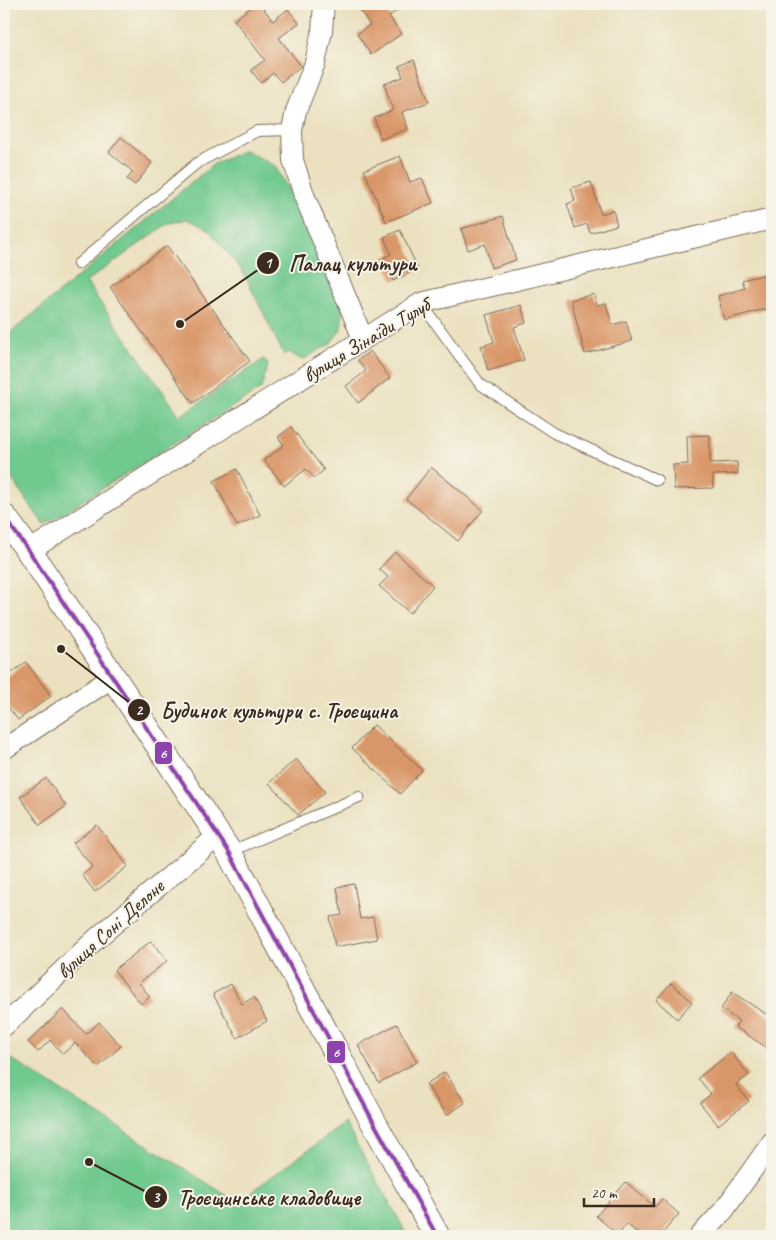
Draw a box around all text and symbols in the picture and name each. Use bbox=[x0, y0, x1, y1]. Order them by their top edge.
callout: Палац культури bbox=[255, 244, 426, 281]
text: Палац культури bbox=[289, 250, 418, 278]
text: 1 bbox=[265, 254, 274, 273]
street label: вулиця Зінаїди Тулуб bbox=[298, 289, 438, 388]
callout: Будинок культури с. Троєщина bbox=[126, 691, 407, 728]
text: Будинок культури с. Троєщина bbox=[161, 697, 399, 725]
text: 2 bbox=[136, 701, 144, 720]
line badge: 6 bbox=[154, 741, 173, 765]
text: 6 bbox=[160, 745, 168, 762]
street label: вулиця Соні Делоне bbox=[51, 873, 170, 984]
line badge: 6 bbox=[326, 1040, 346, 1064]
text: 6 bbox=[333, 1044, 341, 1061]
scale bar bbox=[584, 1175, 654, 1207]
callout: Троєщинське кладовище bbox=[143, 1179, 370, 1216]
text: Троєщинське кладовище bbox=[178, 1184, 362, 1212]
text: 20 m bbox=[591, 1184, 618, 1203]
text: 3 bbox=[153, 1188, 161, 1207]

